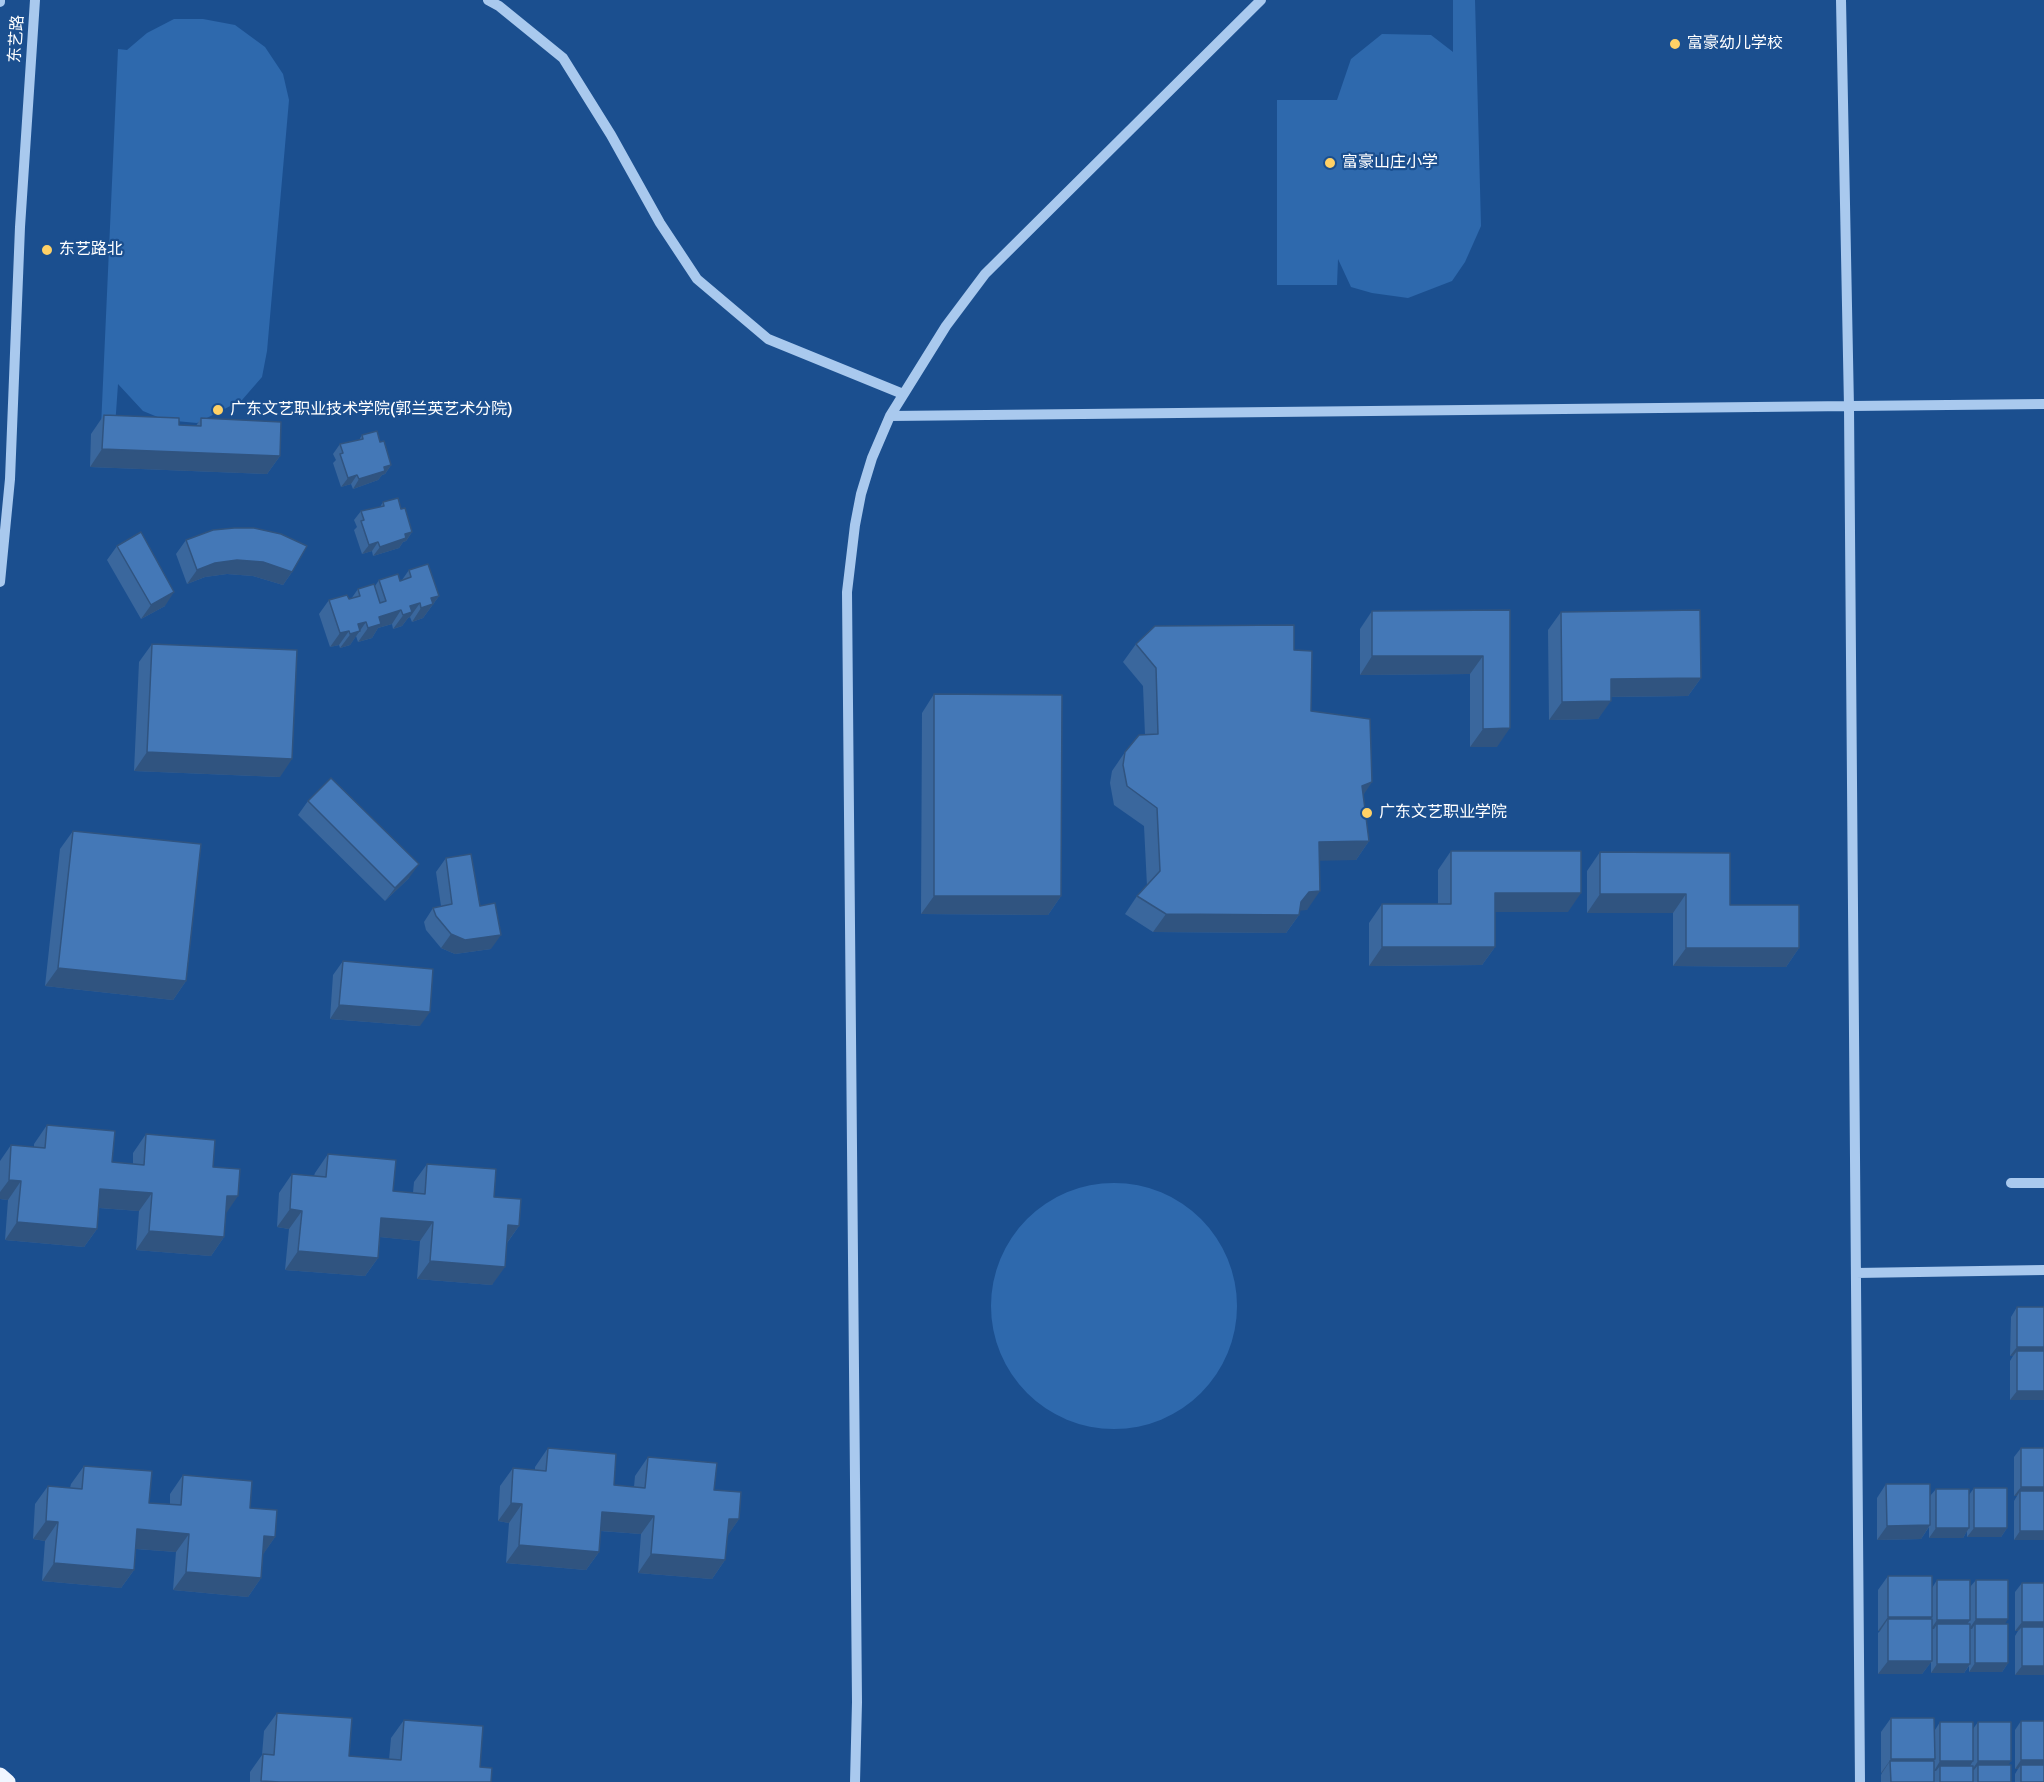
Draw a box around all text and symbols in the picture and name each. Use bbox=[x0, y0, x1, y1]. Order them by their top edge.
street label: 东艺路 bbox=[6, 14, 28, 64]
place label: 富豪幼儿学校 bbox=[1687, 34, 1783, 54]
marker: 富豪幼儿学校 bbox=[1668, 37, 1682, 51]
place label: 富豪山庄小学 bbox=[1342, 153, 1438, 173]
marker: 富豪山庄小学 bbox=[1323, 156, 1337, 170]
place label: 东艺路北 bbox=[59, 240, 123, 260]
marker: 东艺路北 bbox=[40, 243, 54, 257]
place label: 广东文艺职业技术学院(郭兰英艺术分院) bbox=[230, 400, 513, 420]
marker: 广东文艺职业技术学院(郭兰英艺术分院) bbox=[211, 403, 225, 417]
place label: 广东文艺职业学院 bbox=[1379, 803, 1507, 823]
marker: 广东文艺职业学院 bbox=[1360, 806, 1374, 820]

